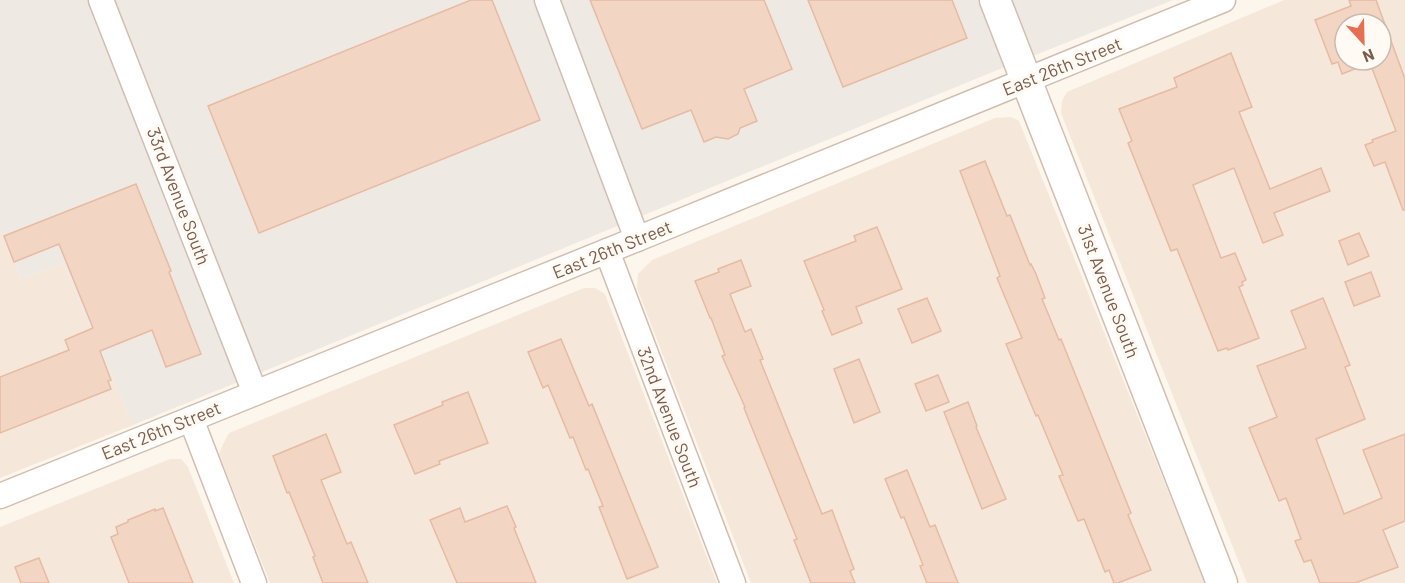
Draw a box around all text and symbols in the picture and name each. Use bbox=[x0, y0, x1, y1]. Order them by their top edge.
north arrow bbox=[1333, 12, 1393, 72]
street label: East 26th Street bbox=[999, 32, 1125, 100]
text: N bbox=[1360, 46, 1377, 67]
street label: 33rd Avenue South bbox=[143, 124, 215, 268]
street label: East 26th Street bbox=[549, 215, 675, 283]
street label: 31st Avenue South bbox=[1073, 221, 1145, 361]
street label: 32nd Avenue South bbox=[633, 344, 707, 490]
street label: East 26th Street bbox=[98, 396, 224, 464]

